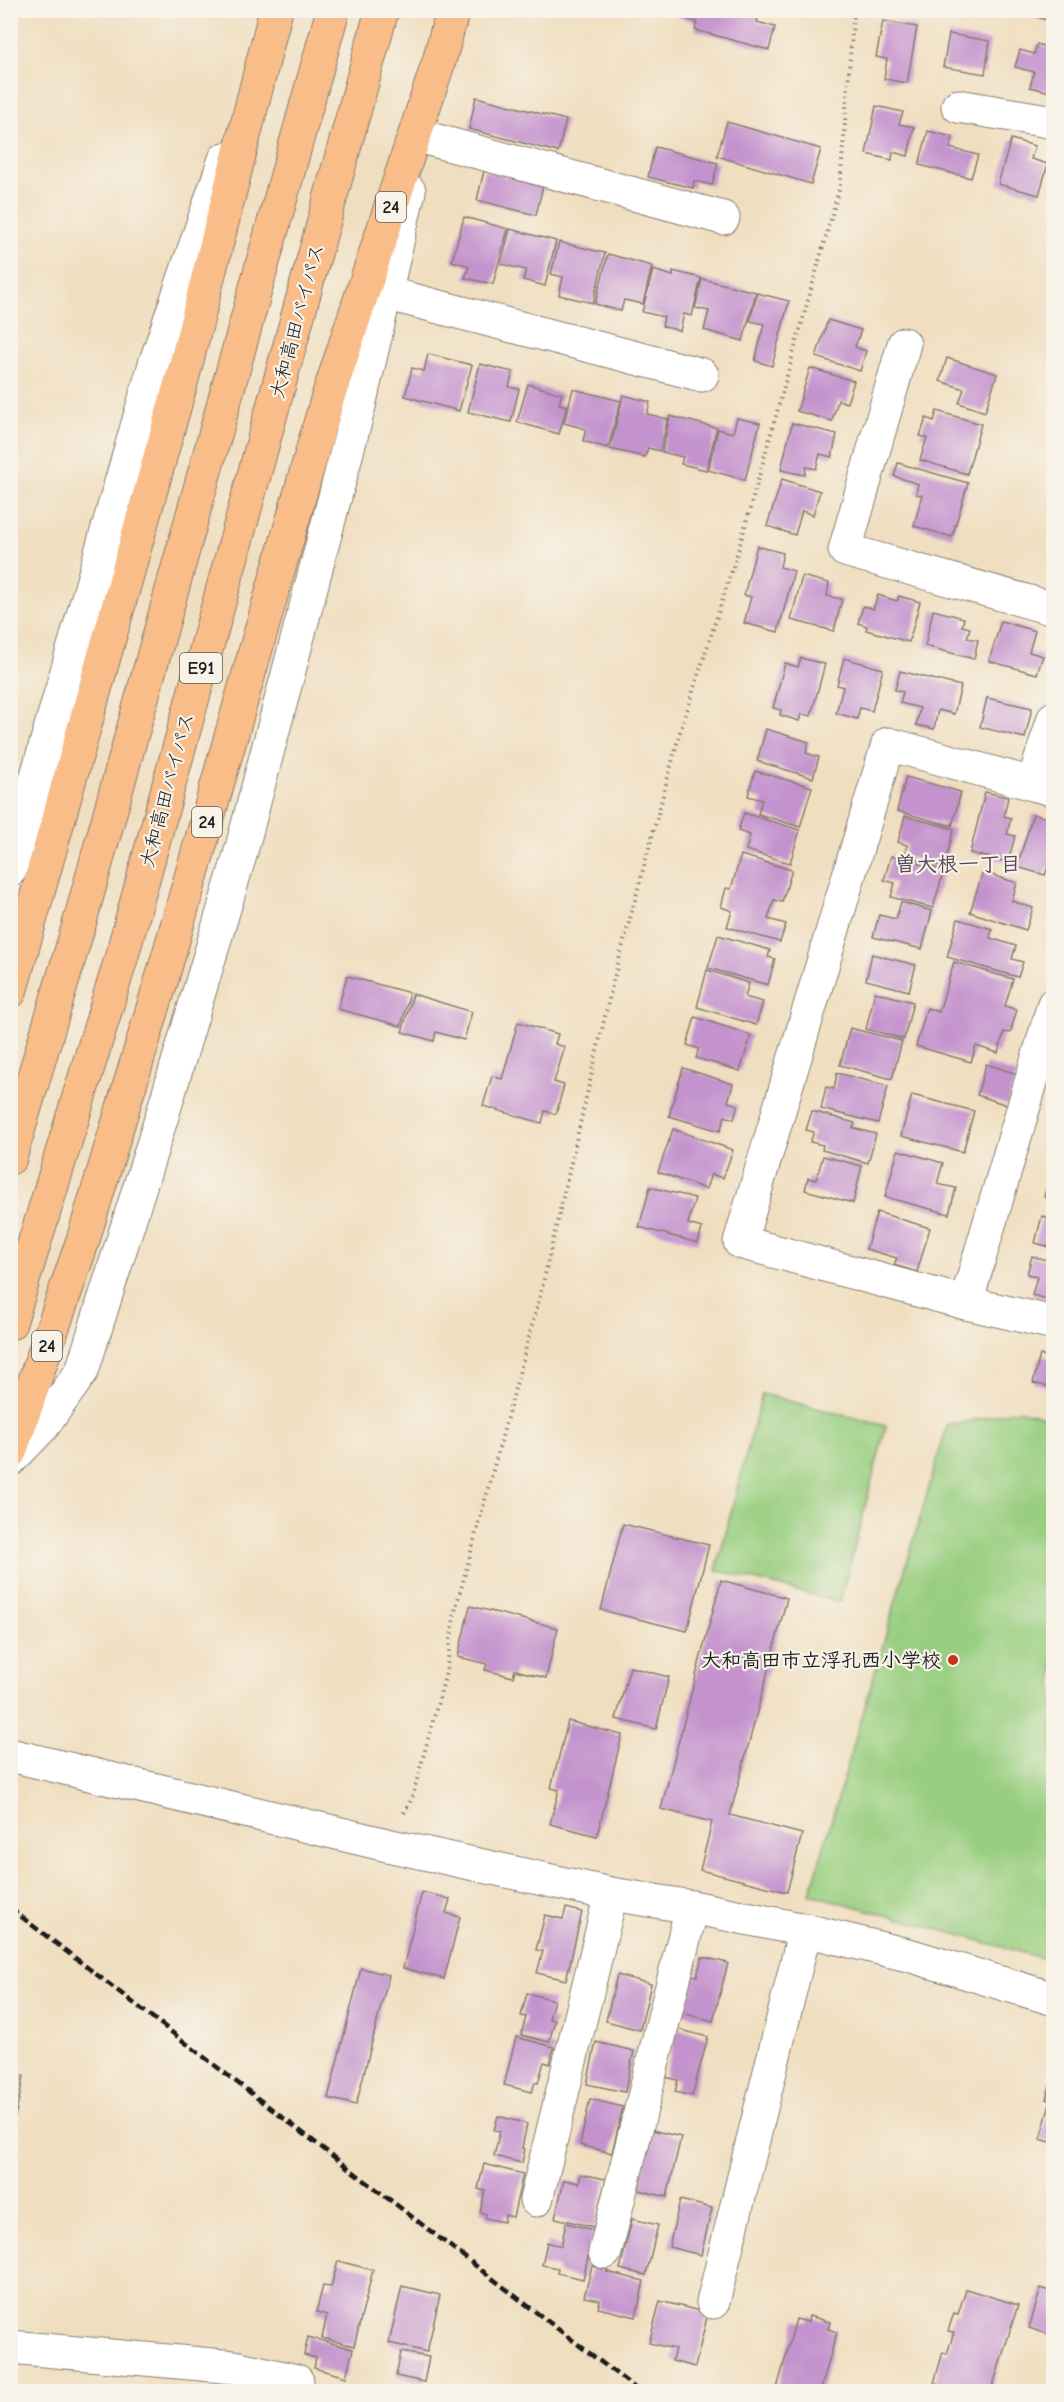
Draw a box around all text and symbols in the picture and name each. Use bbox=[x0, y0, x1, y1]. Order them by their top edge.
road number: 24 bbox=[376, 192, 406, 222]
street label: 大和高田バイパス bbox=[265, 241, 329, 401]
road number: E91 bbox=[180, 653, 222, 683]
street label: 大和高田バイパス bbox=[135, 710, 199, 870]
road number: 24 bbox=[192, 807, 222, 837]
district label: 曽大根一丁目 bbox=[895, 852, 1021, 876]
road number: 24 bbox=[32, 1331, 62, 1361]
place label: 大和高田市立浮孔西小学校 bbox=[701, 1649, 941, 1672]
marker: 大和高田市立浮孔西小学校 bbox=[946, 1653, 960, 1667]

